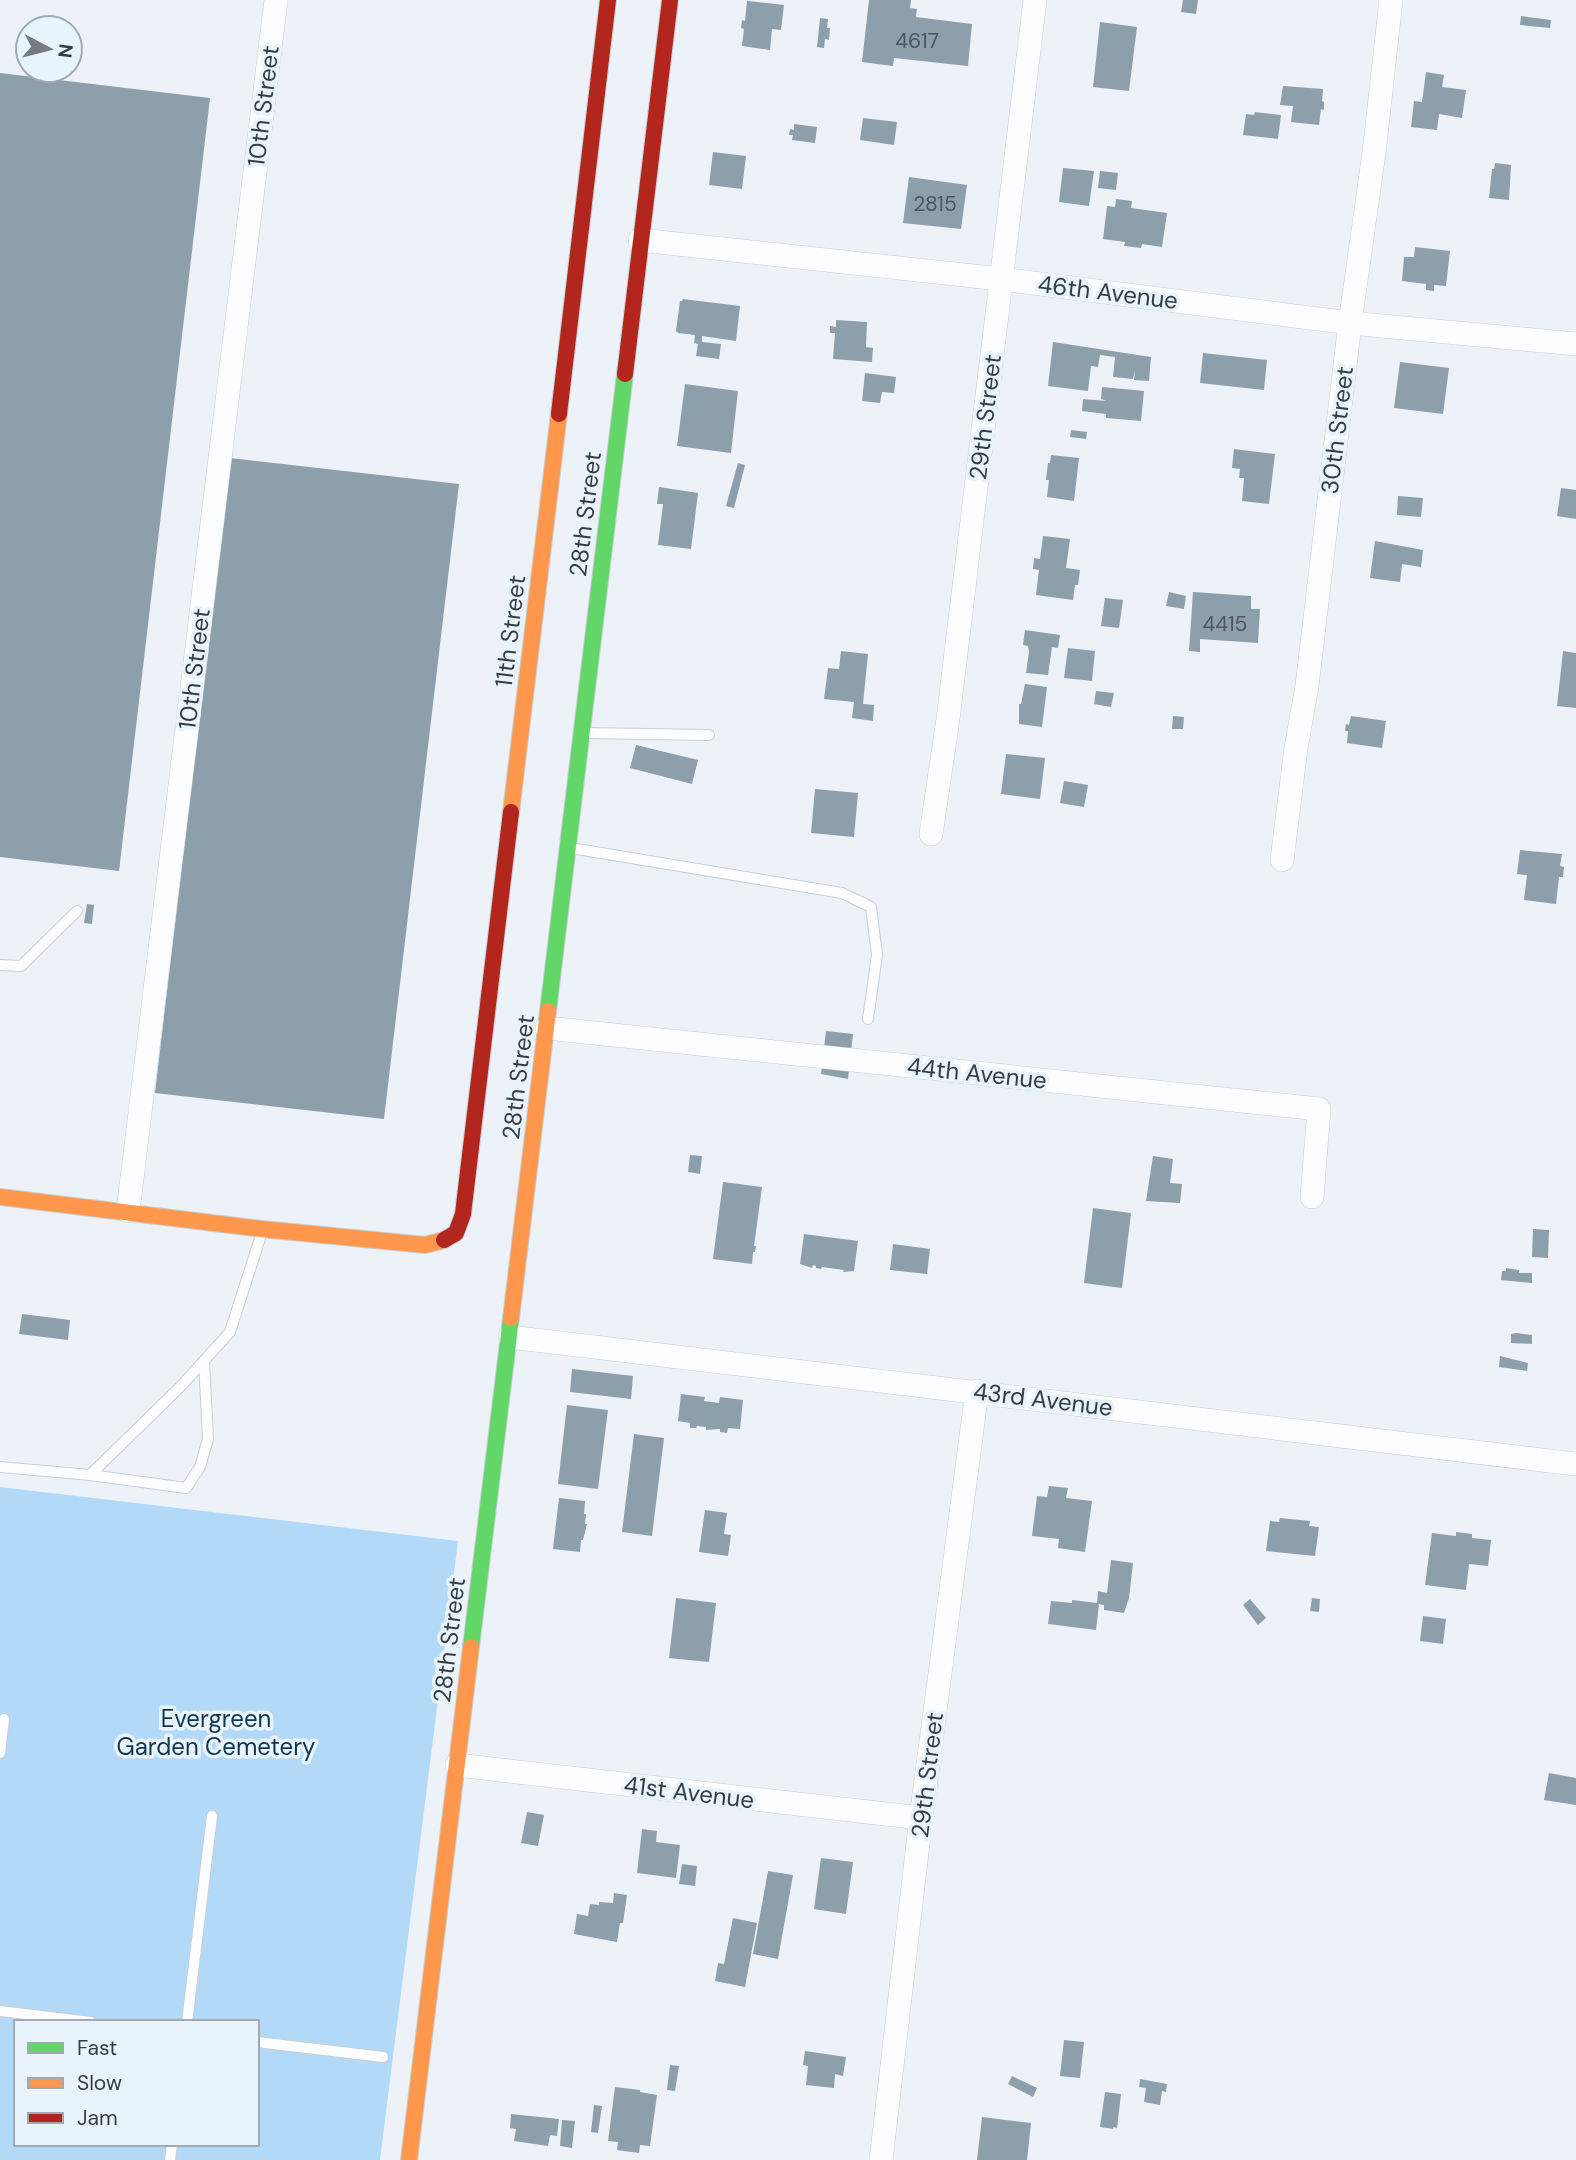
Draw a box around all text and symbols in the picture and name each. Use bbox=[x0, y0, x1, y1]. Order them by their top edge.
north arrow bbox=[14, 14, 84, 84]
house number: 4617 bbox=[895, 27, 939, 55]
text: N bbox=[52, 43, 79, 59]
street label: 10th Street bbox=[240, 44, 286, 168]
house number: 2815 bbox=[913, 190, 957, 218]
street label: 46th Avenue bbox=[1036, 268, 1180, 316]
street label: 29th Street bbox=[962, 352, 1008, 482]
street label: 30th Street bbox=[1314, 364, 1360, 496]
street label: 28th Street bbox=[562, 450, 608, 578]
street label: 11th Street bbox=[488, 573, 532, 689]
street label: 10th Street bbox=[171, 607, 217, 731]
house number: 4415 bbox=[1203, 610, 1247, 638]
street label: 28th Street bbox=[495, 1013, 541, 1141]
street label: 44th Avenue bbox=[906, 1050, 1048, 1096]
street label: 43rd Avenue bbox=[972, 1375, 1114, 1423]
street label: 28th Street bbox=[426, 1576, 472, 1704]
park label: Evergreen Garden Cemetery bbox=[117, 1703, 315, 1762]
street label: 29th Street bbox=[904, 1710, 950, 1840]
street label: 41st Avenue bbox=[622, 1769, 756, 1815]
legend bbox=[14, 2020, 259, 2146]
text: Fast bbox=[77, 2034, 117, 2062]
text: Slow bbox=[77, 2069, 122, 2097]
text: Jam bbox=[77, 2104, 118, 2132]

